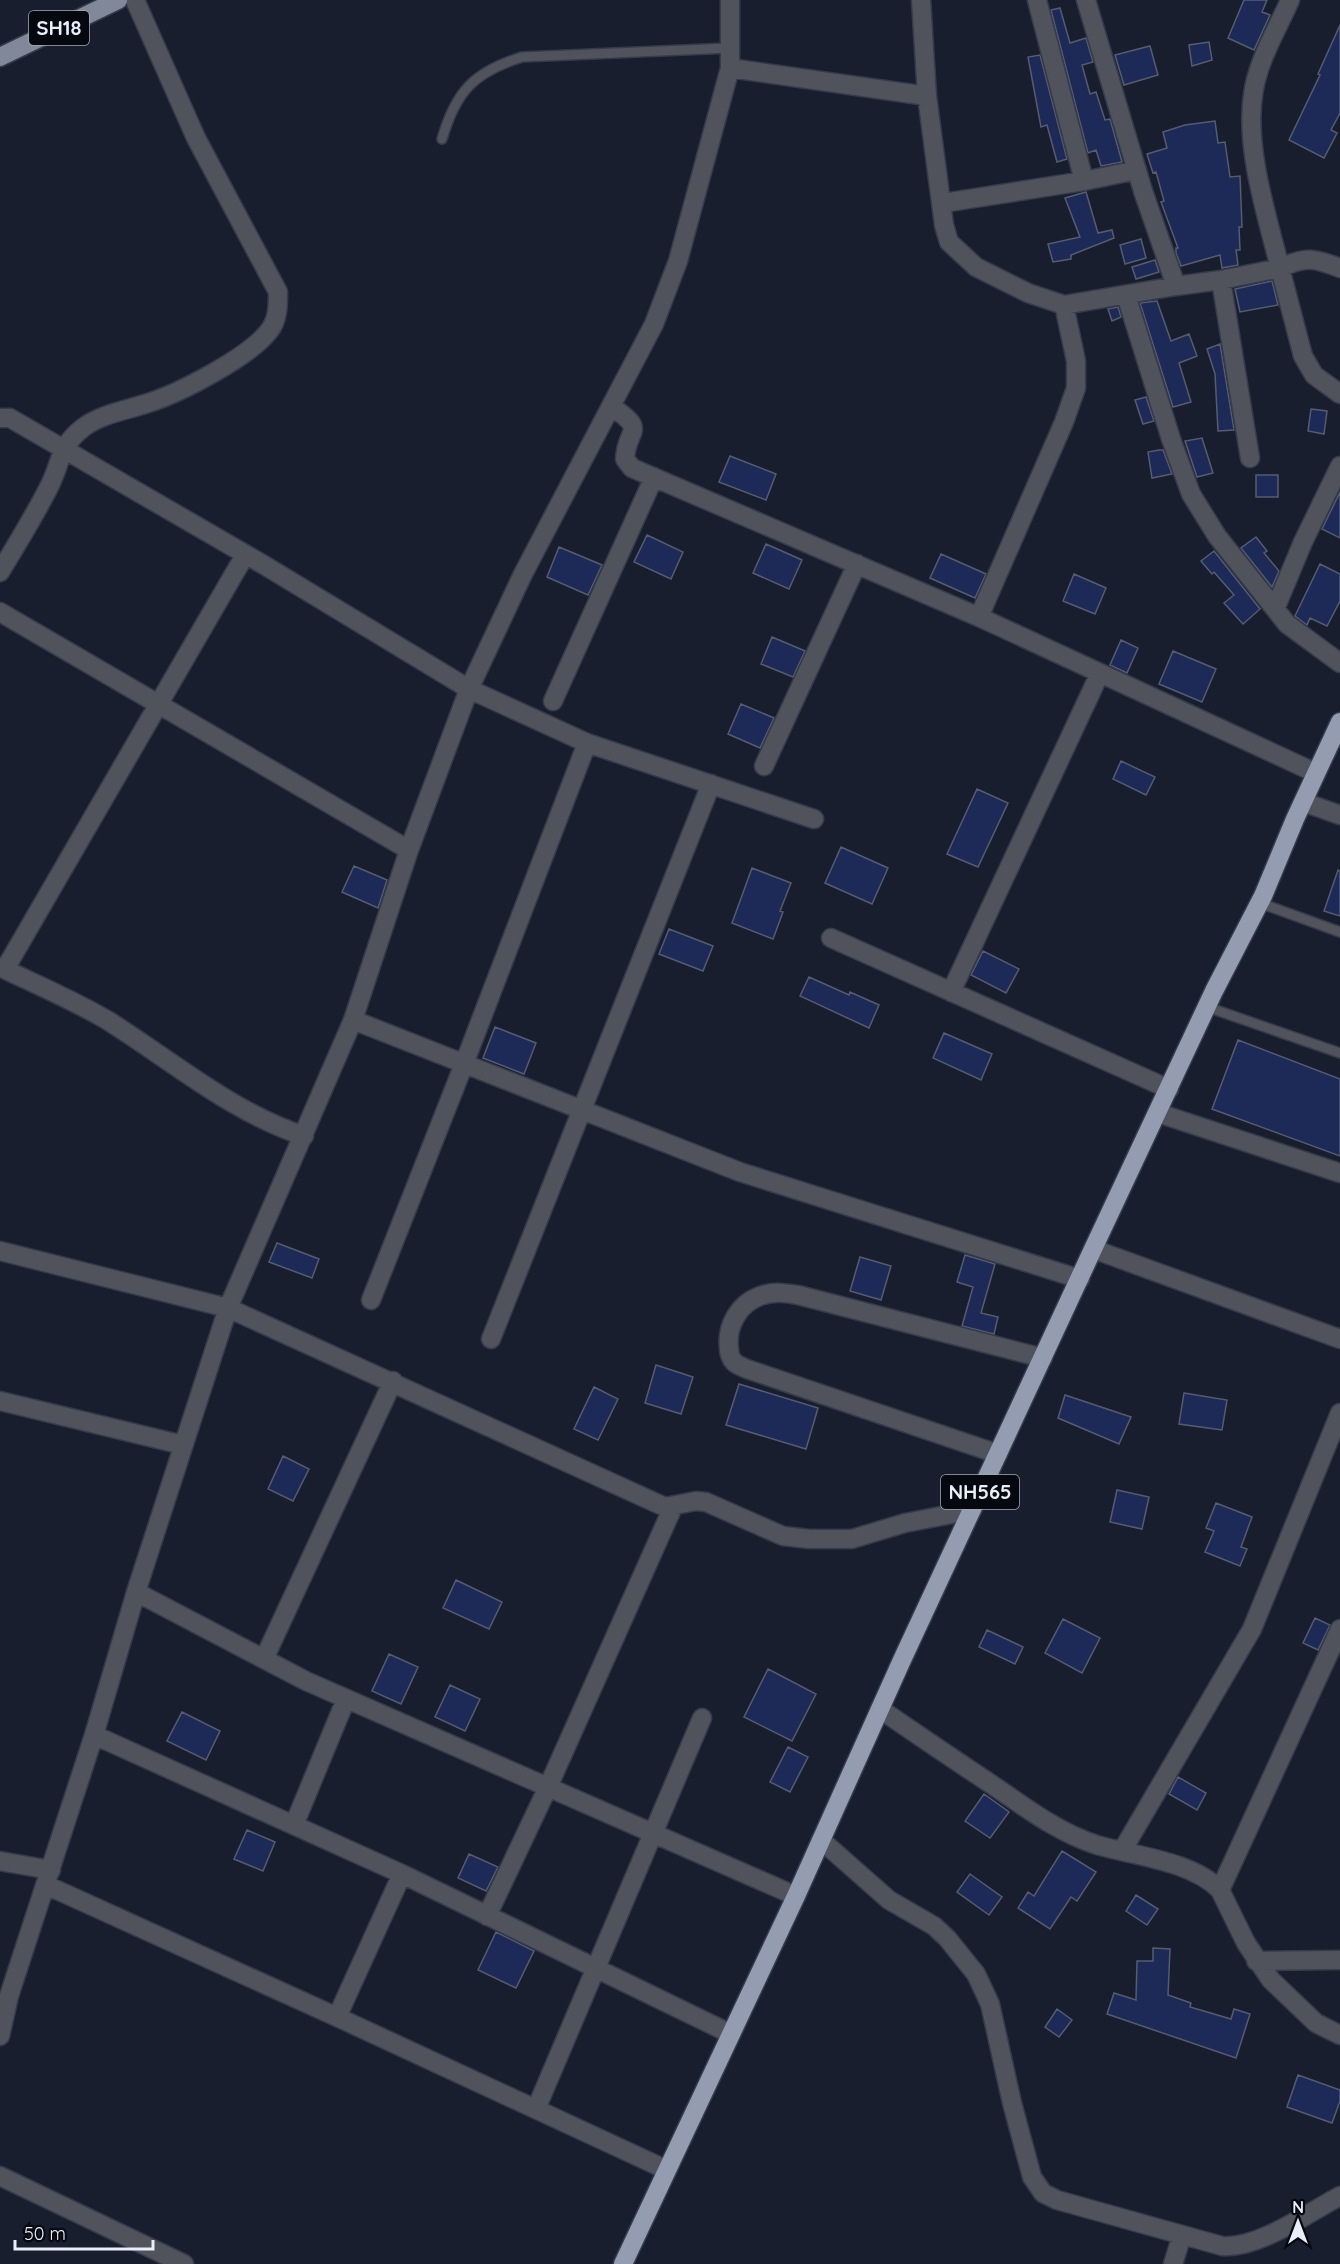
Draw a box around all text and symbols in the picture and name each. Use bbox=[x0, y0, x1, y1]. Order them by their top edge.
road number: SH18 bbox=[29, 11, 89, 45]
road number: NH565 bbox=[941, 1475, 1019, 1509]
north arrow bbox=[1268, 2192, 1328, 2252]
text: N bbox=[1292, 2197, 1304, 2217]
scale bar bbox=[15, 2213, 153, 2251]
text: 50 m bbox=[24, 2222, 66, 2245]

